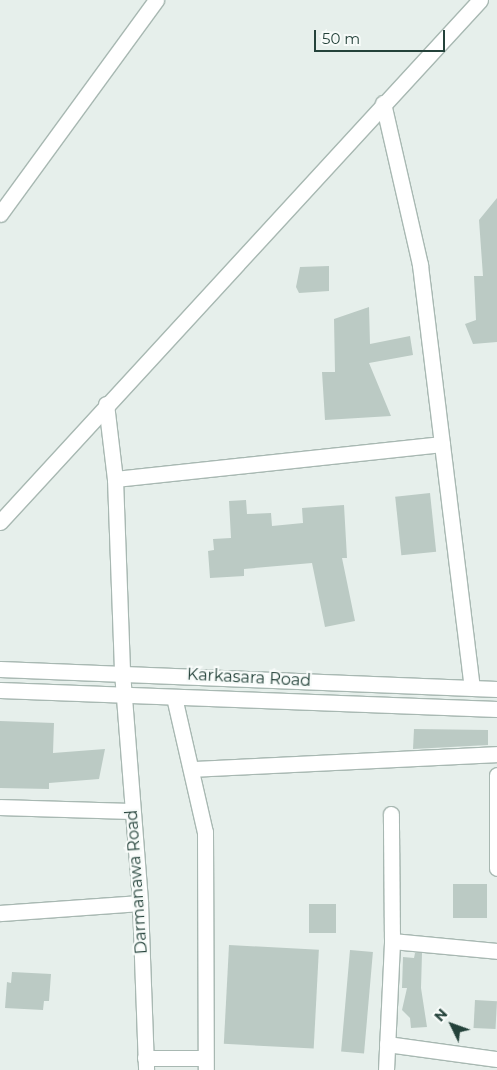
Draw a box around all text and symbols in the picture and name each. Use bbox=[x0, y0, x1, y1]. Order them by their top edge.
scale bar bbox=[317, 20, 448, 52]
text: 50 m bbox=[322, 29, 360, 48]
street label: Karkasara Road bbox=[186, 665, 312, 691]
street label: Darmanawa Road bbox=[122, 809, 152, 955]
north arrow bbox=[427, 1000, 477, 1050]
text: N bbox=[430, 1005, 451, 1025]

